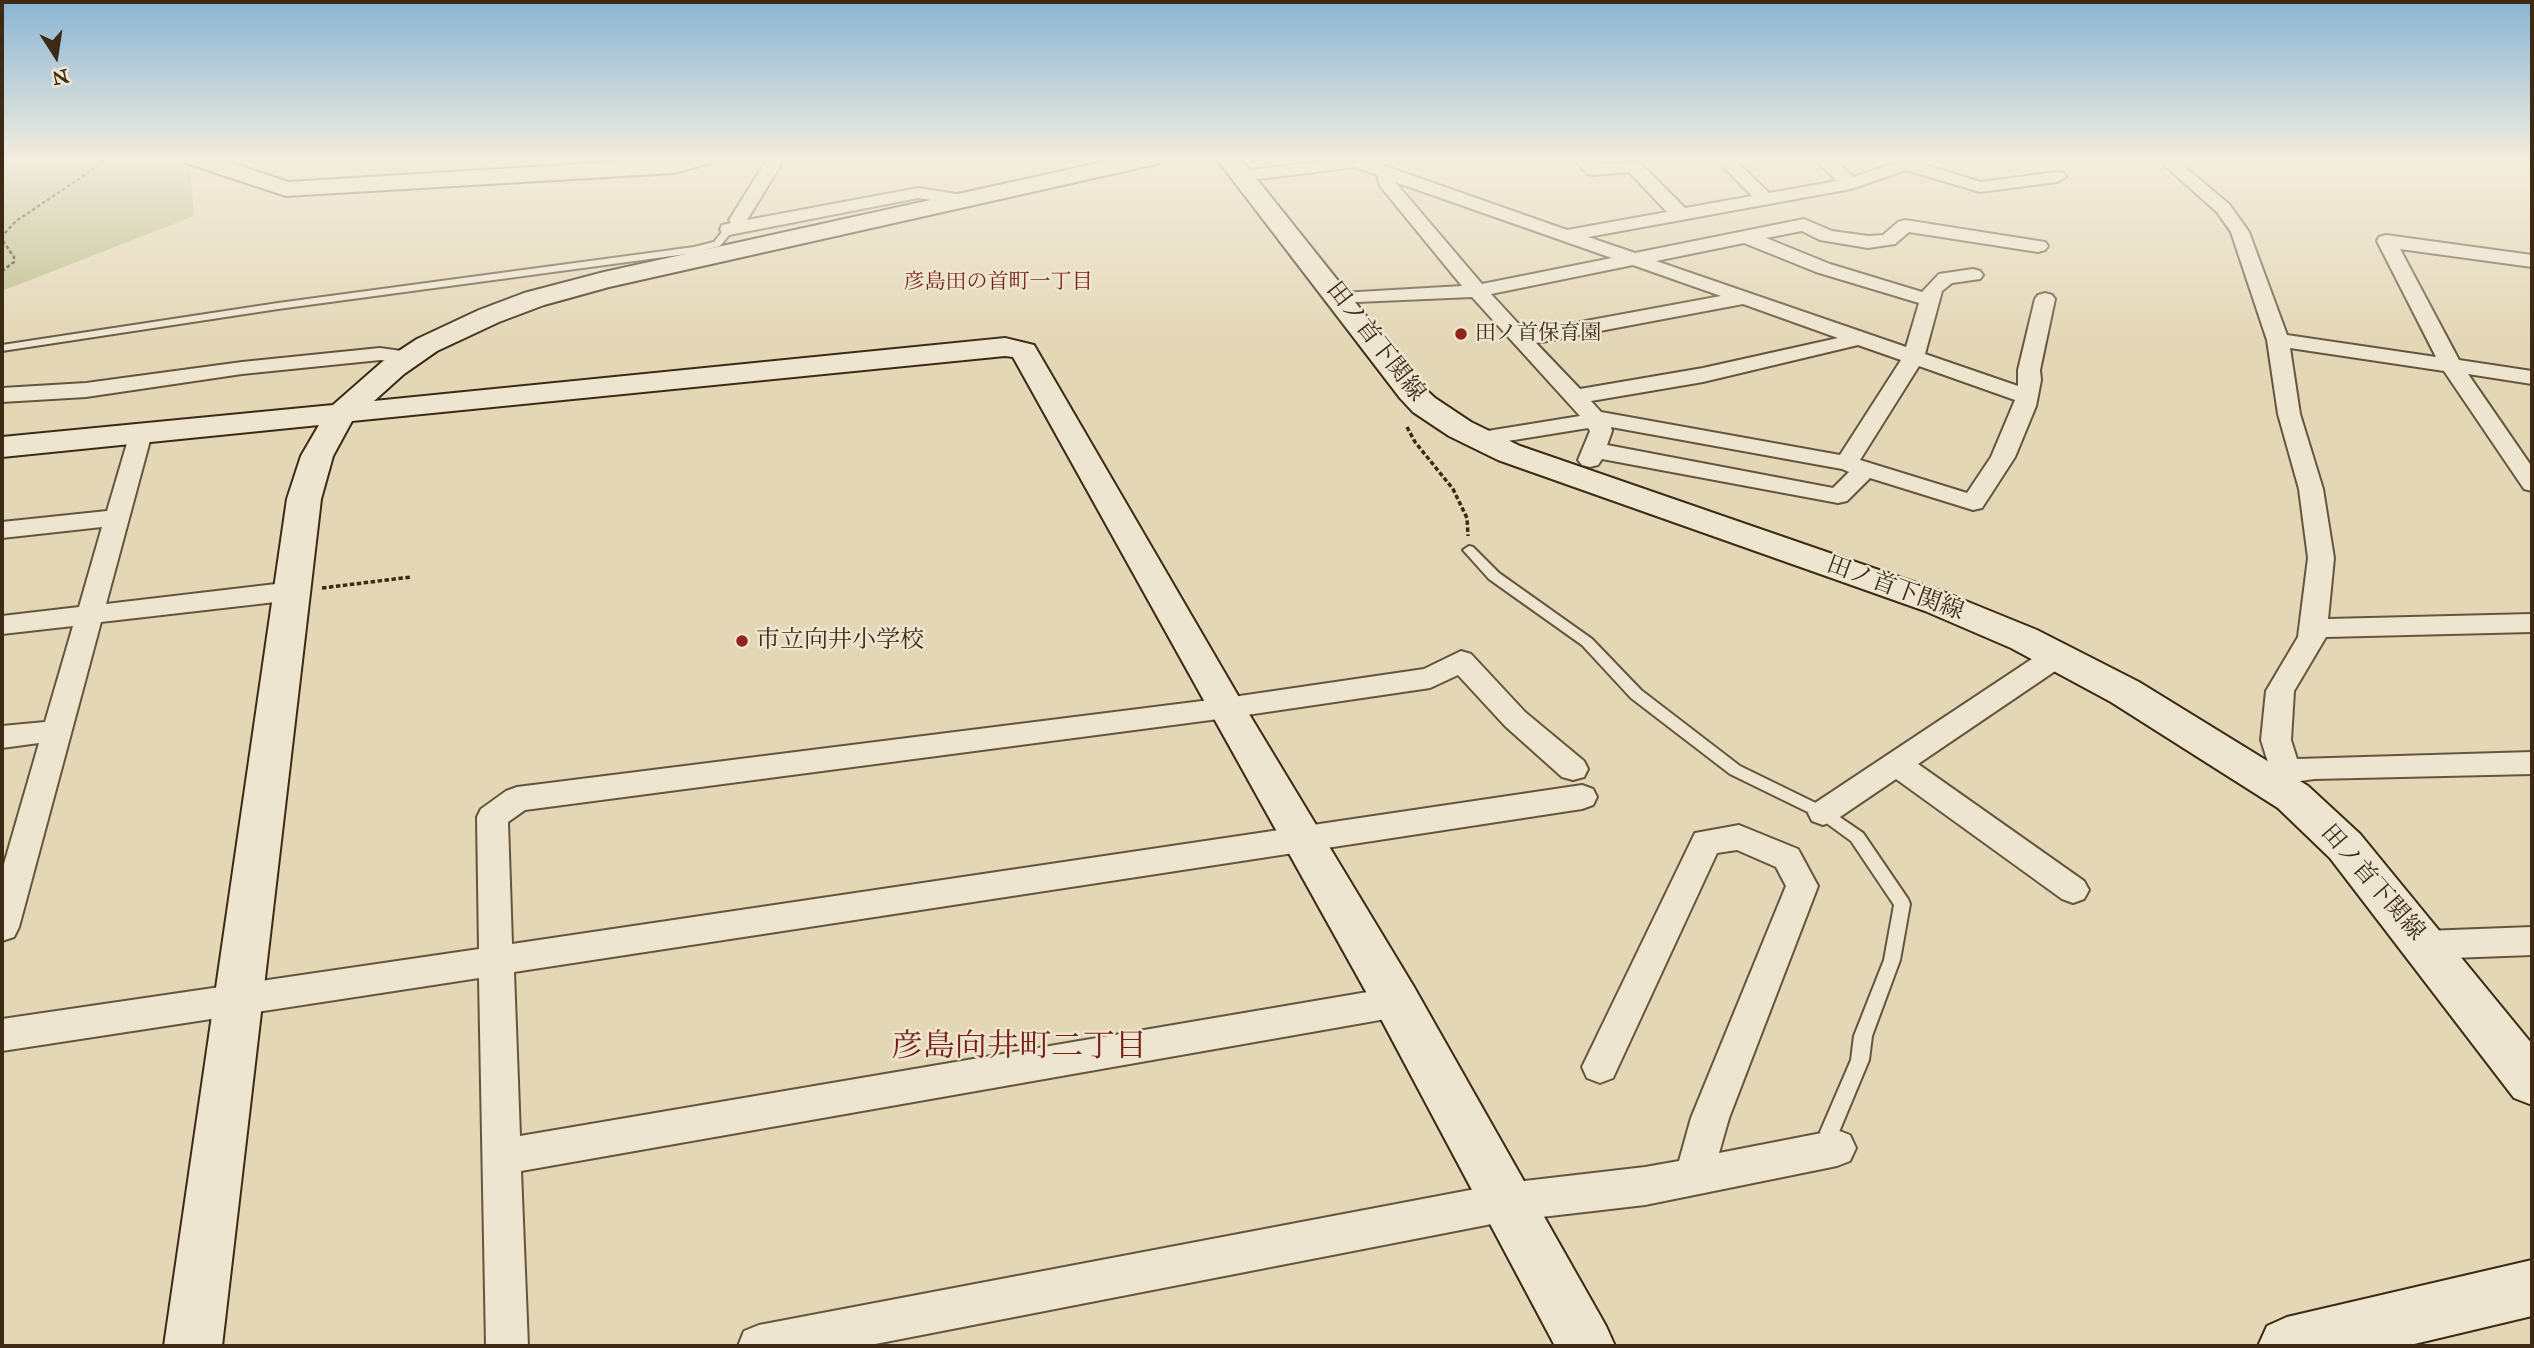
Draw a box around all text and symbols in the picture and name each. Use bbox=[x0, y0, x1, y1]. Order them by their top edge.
north arrow bbox=[21, 21, 91, 91]
text: N bbox=[50, 64, 71, 90]
district label: 彦島田の首町一丁目 bbox=[904, 270, 1092, 296]
street label: 田ノ首下関線 bbox=[1319, 276, 1431, 408]
place label: 田ノ首保育園 bbox=[1475, 321, 1601, 347]
marker: 田ノ首保育園 bbox=[1453, 326, 1469, 342]
street label: 田ノ首下関線 bbox=[1822, 551, 1968, 627]
place label: 市立向井小学校 bbox=[756, 627, 924, 655]
marker: 市立向井小学校 bbox=[734, 633, 750, 649]
street label: 田ノ首下関線 bbox=[2314, 819, 2430, 947]
district label: 彦島向井町二丁目 bbox=[891, 1029, 1147, 1067]

